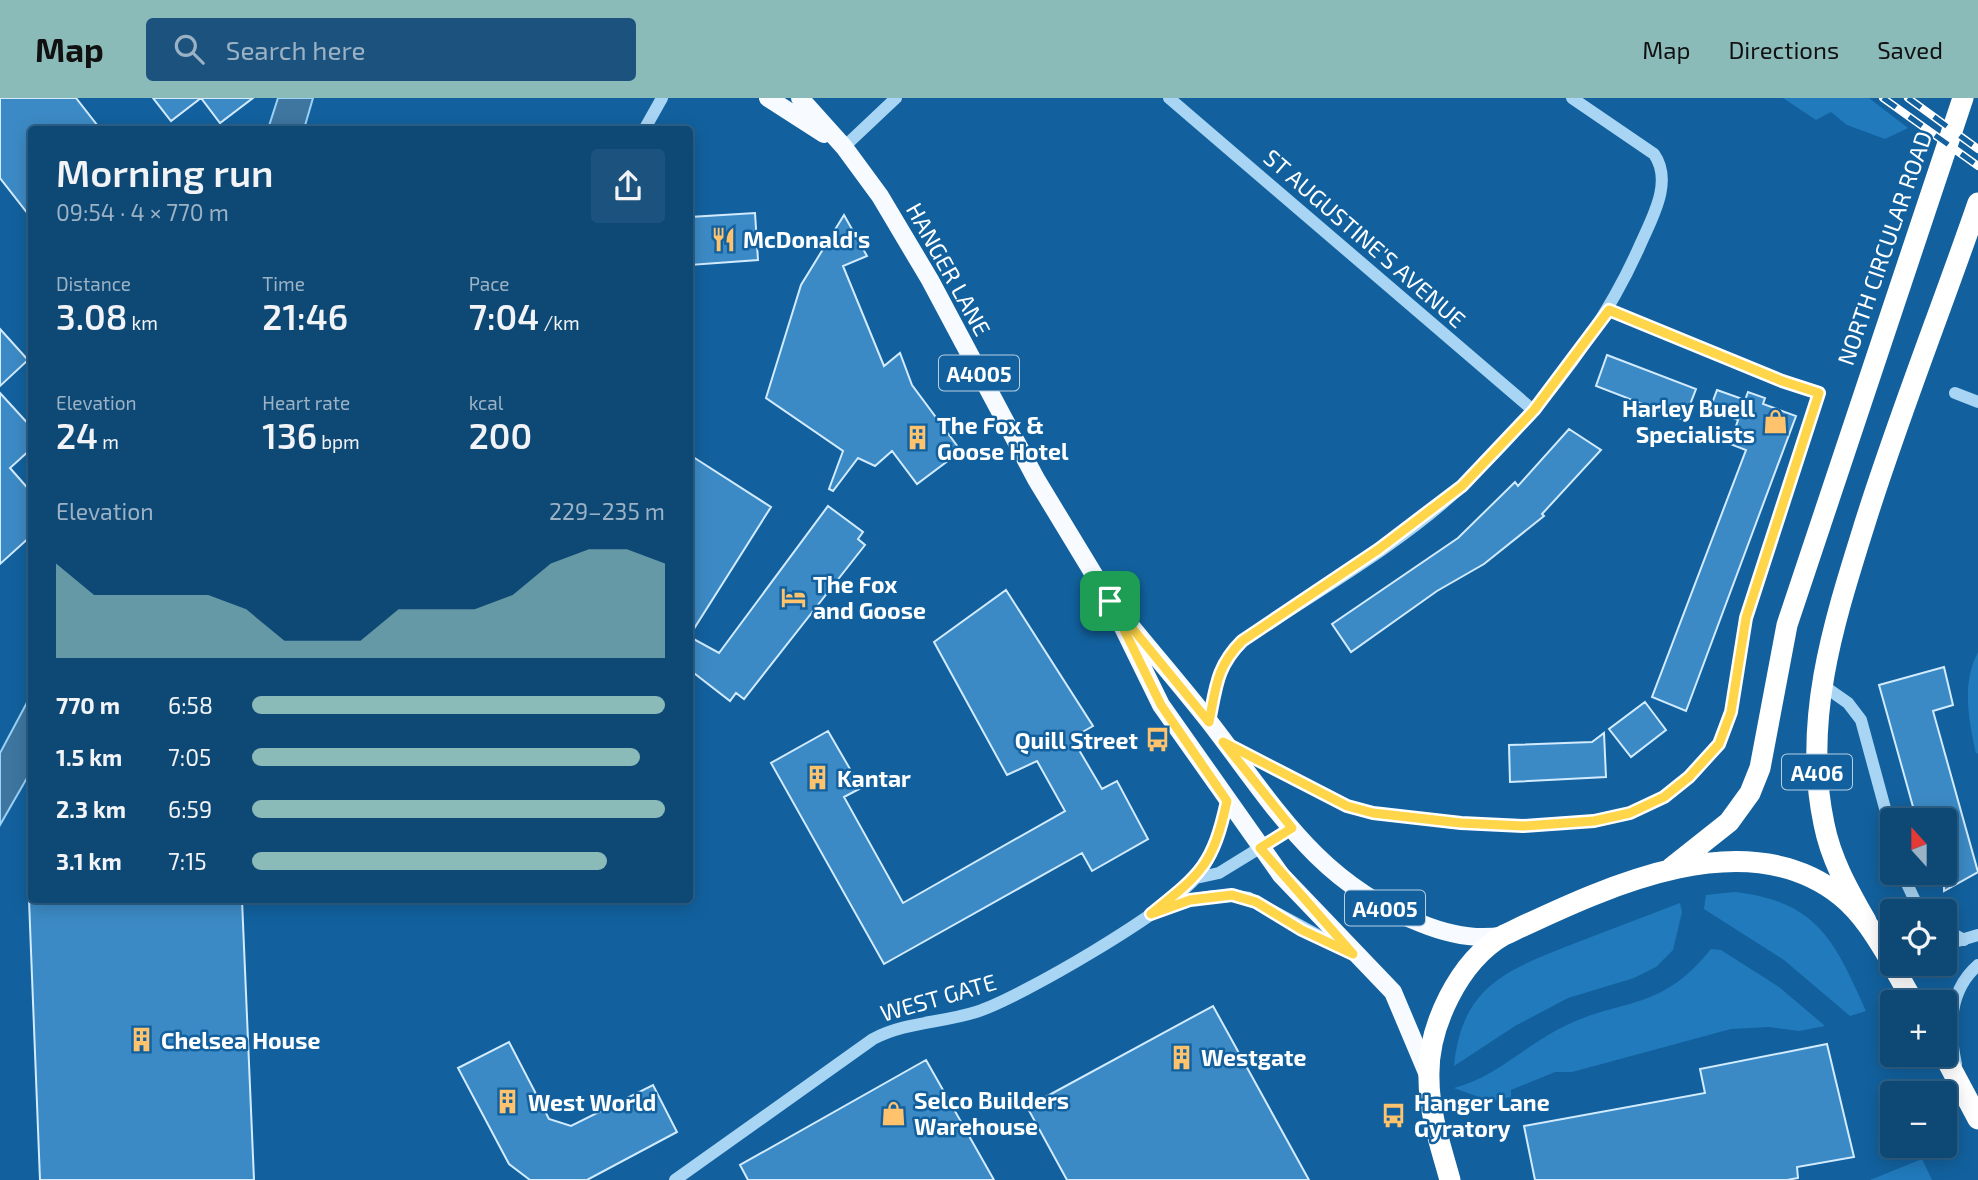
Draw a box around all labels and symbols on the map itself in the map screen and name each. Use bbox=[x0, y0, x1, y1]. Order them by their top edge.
street label: NORTH CIRCULAR ROAD bbox=[1831, 127, 1937, 369]
street label: ST AUGUSTINE'S AVENUE bbox=[1258, 143, 1472, 333]
street label: HANGER LANE bbox=[901, 198, 997, 340]
restaurant icon: McDonald's bbox=[709, 225, 737, 253]
place label: McDonald's bbox=[743, 225, 870, 253]
road number: A4005 bbox=[939, 356, 1019, 390]
place label: Harley Buell Specialists bbox=[1622, 394, 1755, 448]
shop icon: Harley Buell Specialists bbox=[1761, 407, 1789, 435]
place label: The Fox & Goose Hotel bbox=[937, 411, 1069, 465]
building icon: The Fox & Goose Hotel bbox=[903, 424, 931, 452]
place label: The Fox and Goose bbox=[813, 570, 926, 624]
pin bbox=[1080, 571, 1140, 631]
hotel icon: The Fox and Goose bbox=[779, 583, 807, 611]
place label: Quill Street bbox=[1015, 726, 1138, 755]
bus stop icon: Quill Street bbox=[1144, 726, 1172, 754]
road number: A406 bbox=[1782, 754, 1852, 790]
building icon: Kantar bbox=[803, 764, 831, 792]
place label: Kantar bbox=[837, 764, 911, 792]
north arrow bbox=[1880, 808, 1956, 886]
road number: A4005 bbox=[1345, 890, 1425, 926]
street label: WEST GATE bbox=[877, 967, 999, 1027]
building icon: Chelsea House bbox=[127, 1026, 155, 1054]
place label: Chelsea House bbox=[161, 1026, 320, 1054]
building icon: Westgate bbox=[1167, 1043, 1195, 1071]
place label: Westgate bbox=[1201, 1043, 1306, 1071]
place label: Selco Builders Warehouse bbox=[914, 1086, 1069, 1140]
building icon: West World bbox=[494, 1088, 522, 1116]
place label: West World bbox=[528, 1088, 656, 1116]
place label: Hanger Lane Gyratory bbox=[1414, 1088, 1550, 1142]
shop icon: Selco Builders Warehouse bbox=[880, 1099, 908, 1127]
bus stop icon: Hanger Lane Gyratory bbox=[1380, 1101, 1408, 1129]

